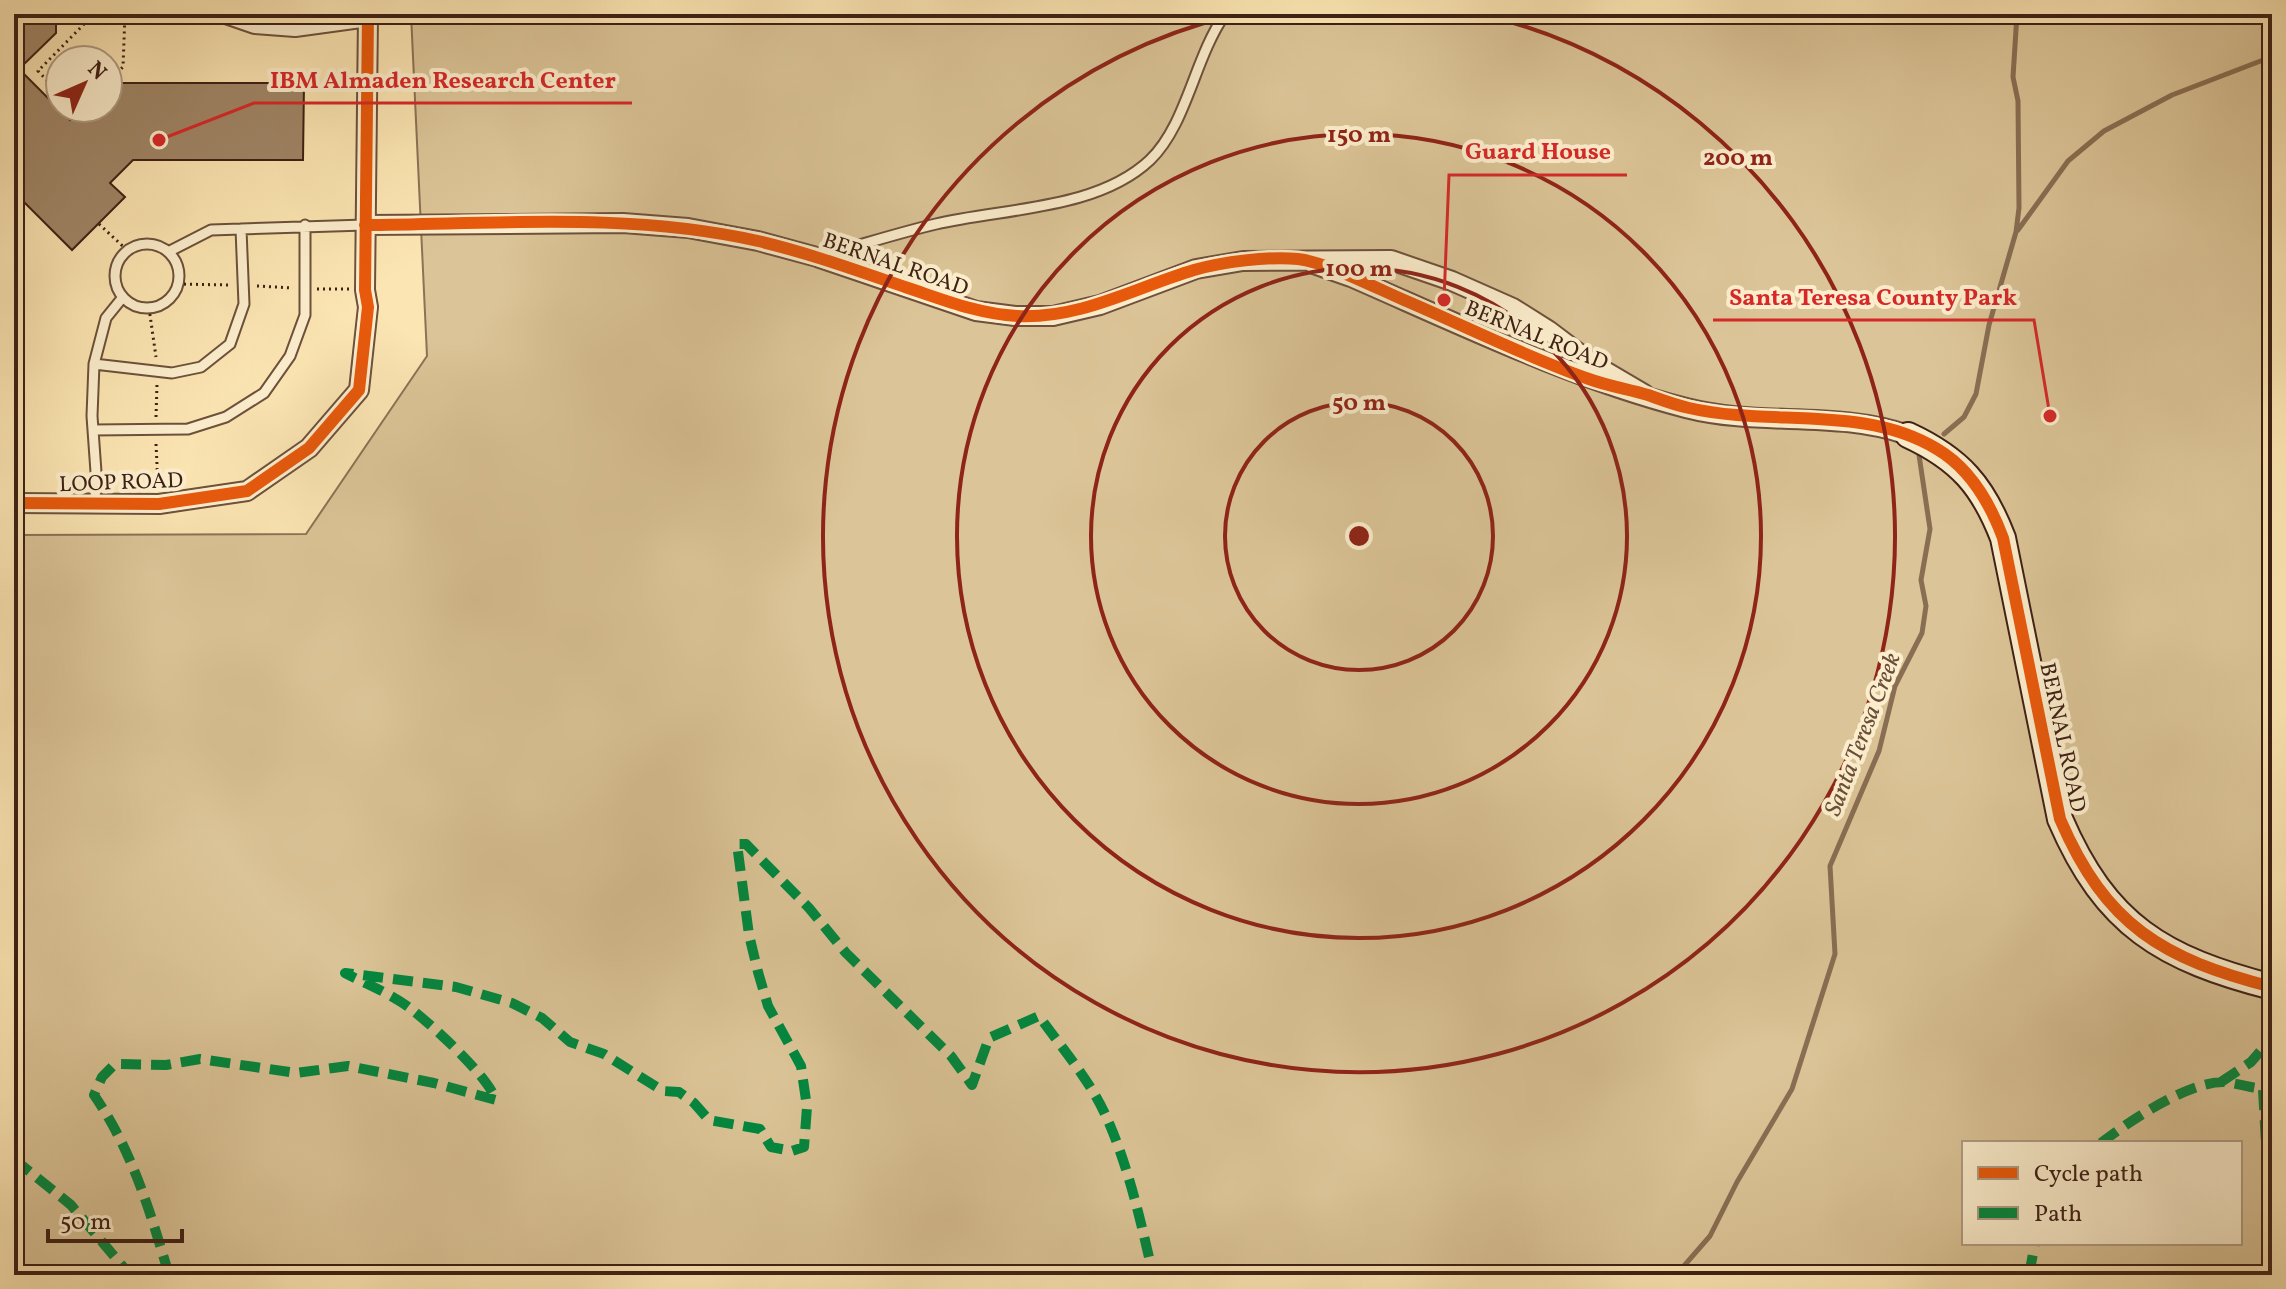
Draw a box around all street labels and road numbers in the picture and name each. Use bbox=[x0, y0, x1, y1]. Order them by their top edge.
street label: BERNAL ROAD bbox=[818, 226, 972, 305]
street label: BERNAL ROAD bbox=[1460, 293, 1612, 379]
street label: LOOP ROAD bbox=[59, 466, 184, 501]
street label: BERNAL ROAD bbox=[2031, 660, 2093, 815]

